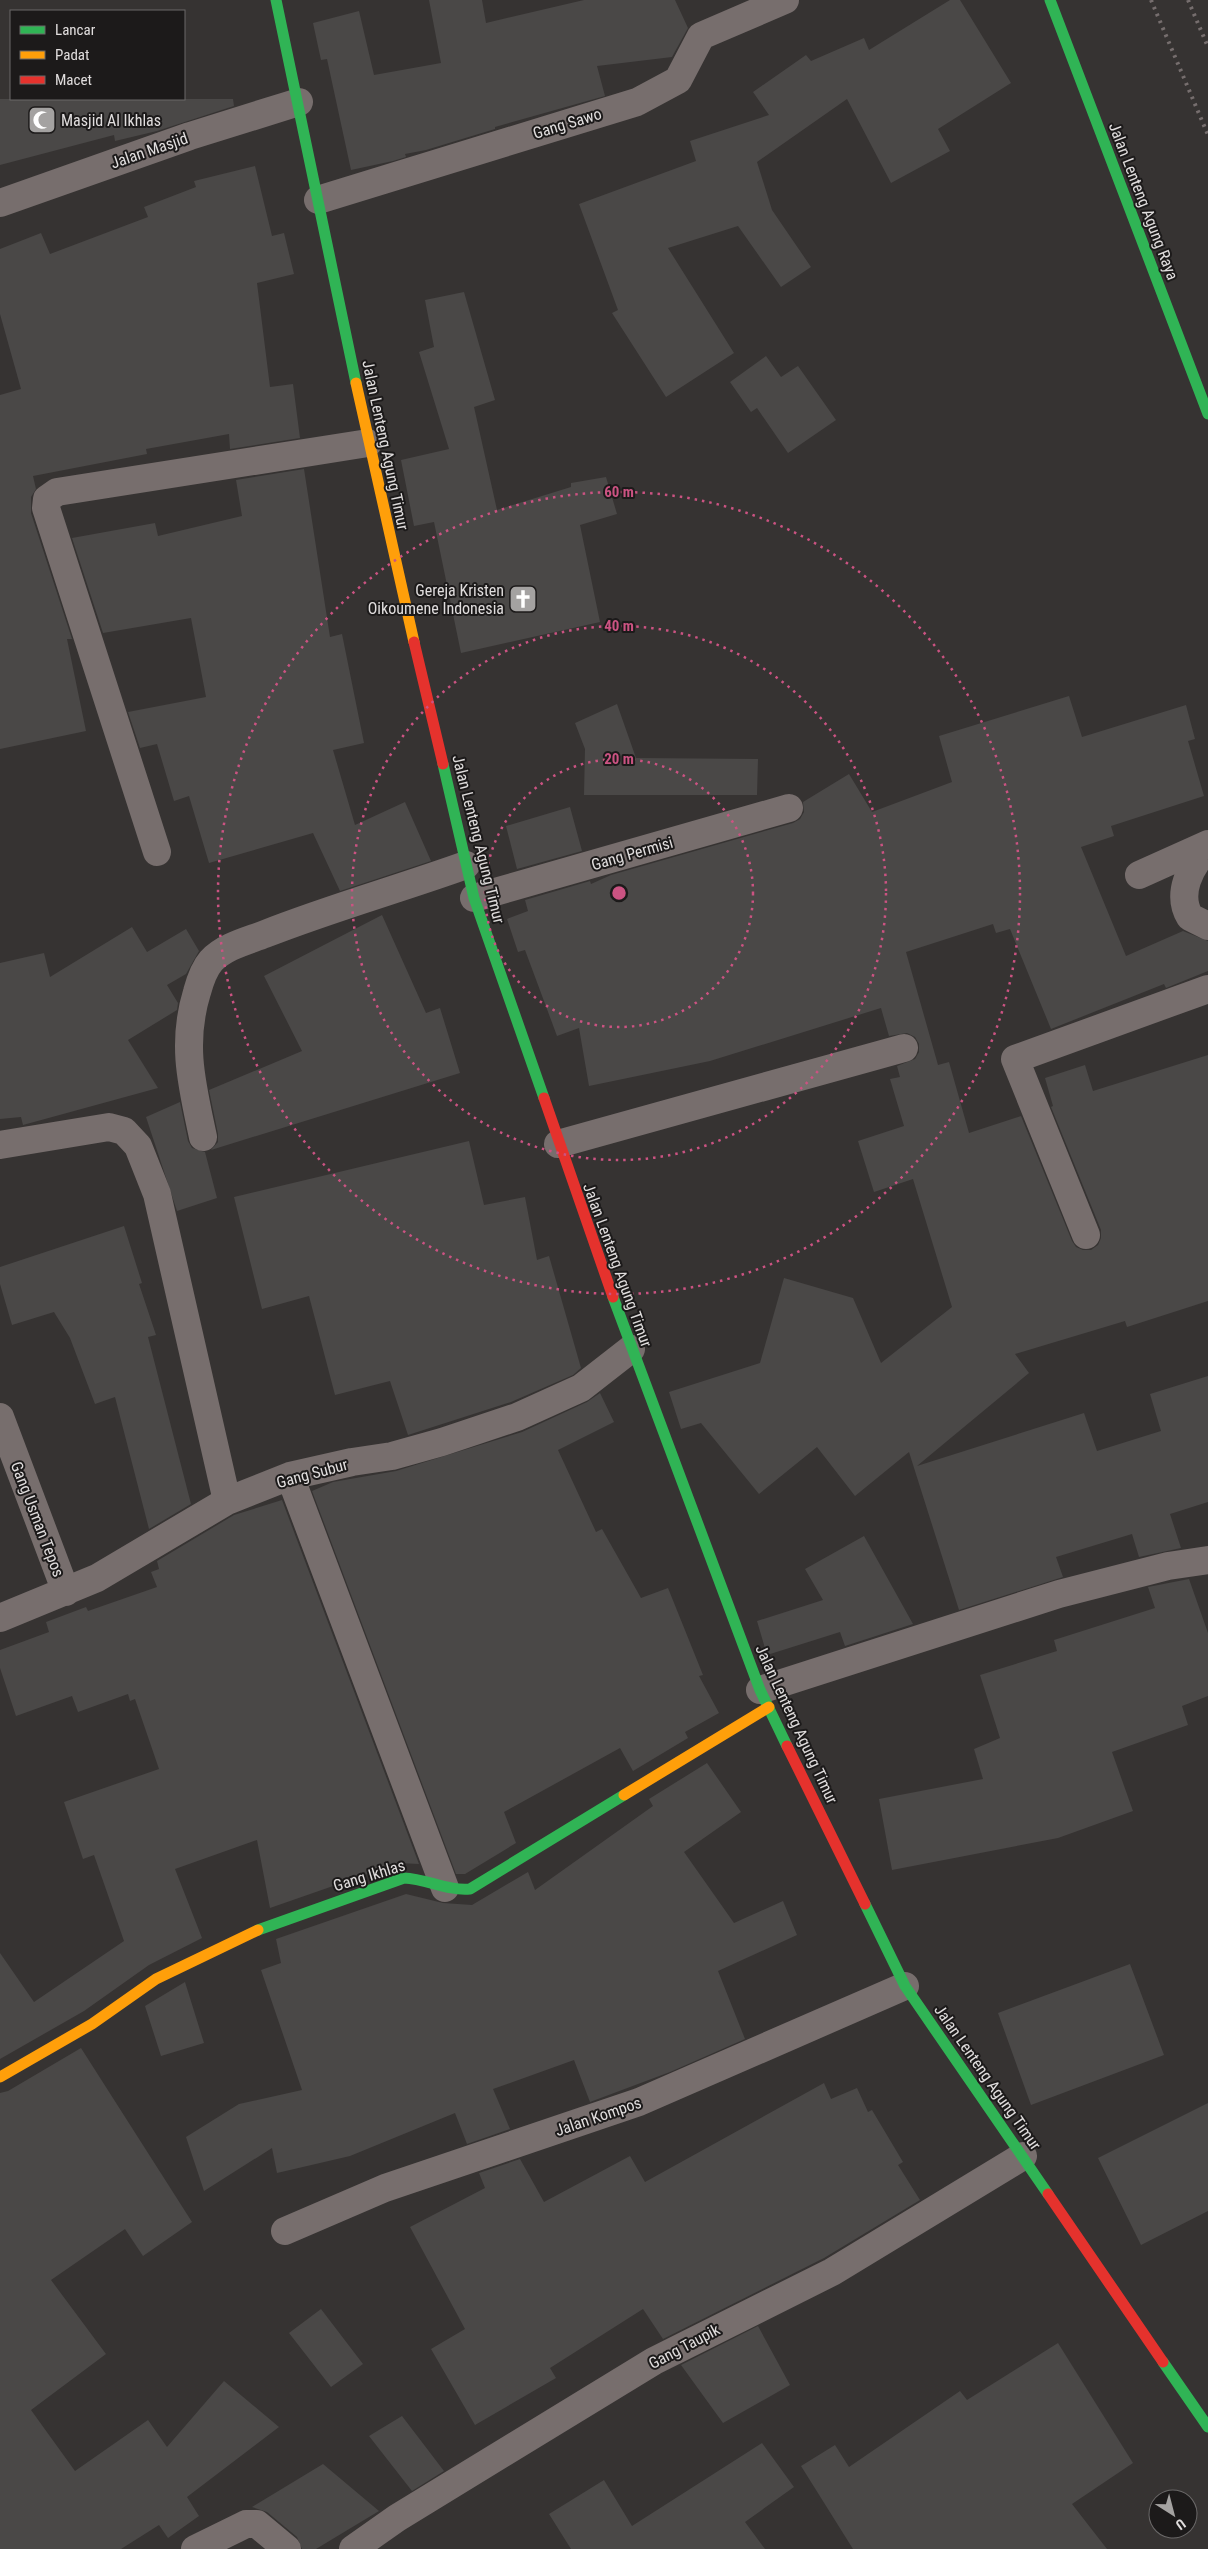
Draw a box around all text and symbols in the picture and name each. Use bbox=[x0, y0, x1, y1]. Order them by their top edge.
legend bbox=[10, 10, 185, 100]
text: Lancar bbox=[55, 21, 96, 39]
text: Padat bbox=[55, 46, 89, 64]
text: Macet bbox=[55, 71, 92, 89]
street label: Gang Sawo bbox=[531, 104, 604, 143]
mosque icon: Masjid Al Ikhlas bbox=[27, 105, 57, 135]
place label: Masjid Al Ikhlas bbox=[61, 111, 161, 130]
street label: Jalan Lenteng Agung Raya bbox=[1105, 120, 1182, 283]
street label: Jalan Masjid bbox=[108, 128, 190, 173]
street label: Jalan Lenteng Agung Timur bbox=[358, 358, 413, 532]
text: 60 m bbox=[604, 483, 634, 501]
place label: Gereja Kristen Oikoumene Indonesia bbox=[368, 581, 504, 618]
church icon: Gereja Kristen Oikoumene Indonesia bbox=[508, 584, 538, 614]
text: 40 m bbox=[604, 617, 634, 635]
text: 20 m bbox=[604, 750, 634, 768]
street label: Jalan Lenteng Agung Timur bbox=[448, 753, 509, 926]
street label: Gang Permisi bbox=[589, 833, 675, 874]
centre of rings bbox=[610, 884, 628, 902]
street label: Jalan Lenteng Agung Timur bbox=[579, 1181, 656, 1350]
street label: Gang Subur bbox=[274, 1455, 350, 1492]
street label: Gang Usman Tepos bbox=[7, 1459, 68, 1579]
street label: Jalan Lenteng Agung Timur bbox=[751, 1642, 842, 1807]
street label: Gang Ikhlas bbox=[331, 1856, 407, 1895]
street label: Jalan Lenteng Agung Timur bbox=[930, 2001, 1045, 2154]
street label: Jalan Kompos bbox=[553, 2093, 644, 2140]
street label: Gang Taupik bbox=[645, 2319, 724, 2373]
north arrow bbox=[1148, 2489, 1198, 2539]
text: U bbox=[1173, 2516, 1189, 2533]

